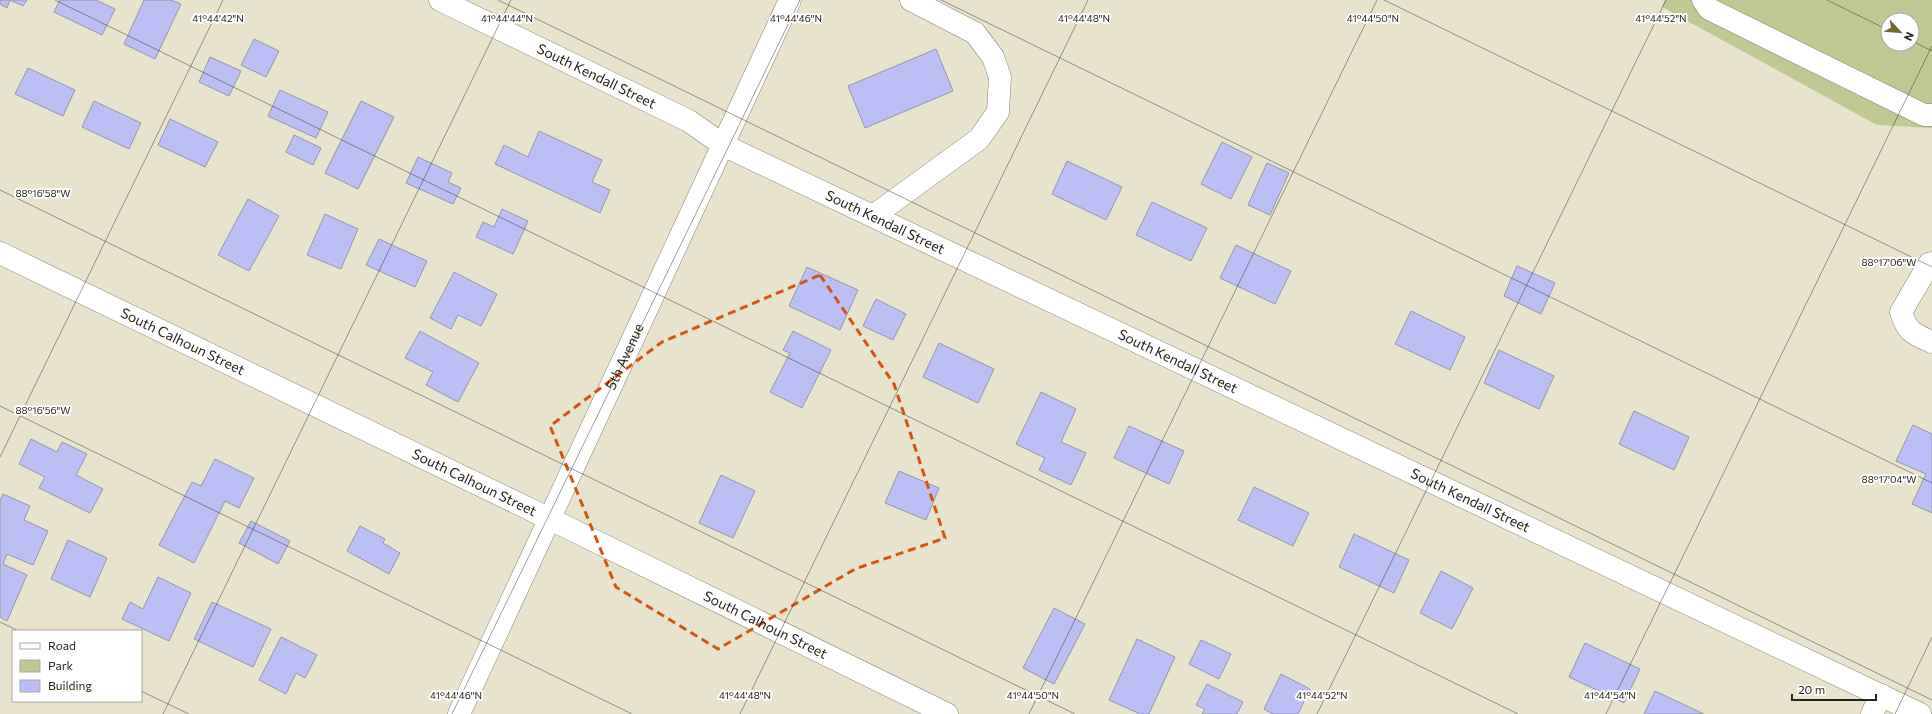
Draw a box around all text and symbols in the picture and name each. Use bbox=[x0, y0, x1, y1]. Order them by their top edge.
text: 41°44'42"N bbox=[192, 12, 244, 24]
text: 41°44'44"N bbox=[481, 12, 533, 24]
text: 41°44'46"N bbox=[770, 12, 822, 24]
text: 41°44'48"N bbox=[1058, 12, 1110, 24]
text: 41°44'50"N bbox=[1347, 12, 1399, 24]
text: 41°44'52"N bbox=[1635, 12, 1687, 24]
north arrow bbox=[1880, 12, 1920, 52]
text: N bbox=[1902, 30, 1917, 43]
street label: South Kendall Street bbox=[535, 40, 659, 112]
street label: South Kendall Street bbox=[823, 186, 948, 257]
text: 88°16'58"W bbox=[16, 187, 70, 199]
text: 88°17'06"W bbox=[1862, 256, 1916, 268]
street label: South Calhoun Street bbox=[118, 304, 248, 378]
street label: 5th Avenue bbox=[602, 320, 647, 392]
street label: South Kendall Street bbox=[1116, 325, 1241, 396]
text: 88°16'56"W bbox=[16, 404, 70, 416]
street label: South Calhoun Street bbox=[410, 445, 540, 519]
street label: South Kendall Street bbox=[1408, 464, 1533, 536]
text: 88°17'04"W bbox=[1862, 473, 1916, 485]
street label: South Calhoun Street bbox=[701, 587, 831, 662]
legend bbox=[12, 630, 142, 702]
text: Road bbox=[48, 638, 76, 652]
text: Park bbox=[48, 658, 74, 672]
scale bar bbox=[1792, 676, 1876, 702]
text: Building bbox=[48, 678, 92, 692]
text: 20 m bbox=[1798, 682, 1825, 696]
text: 41°44'46"N bbox=[430, 689, 482, 701]
text: 41°44'48"N bbox=[719, 689, 771, 701]
text: 41°44'50"N bbox=[1007, 689, 1059, 701]
text: 41°44'52"N bbox=[1296, 689, 1348, 701]
text: 41°44'54"N bbox=[1584, 689, 1636, 701]

